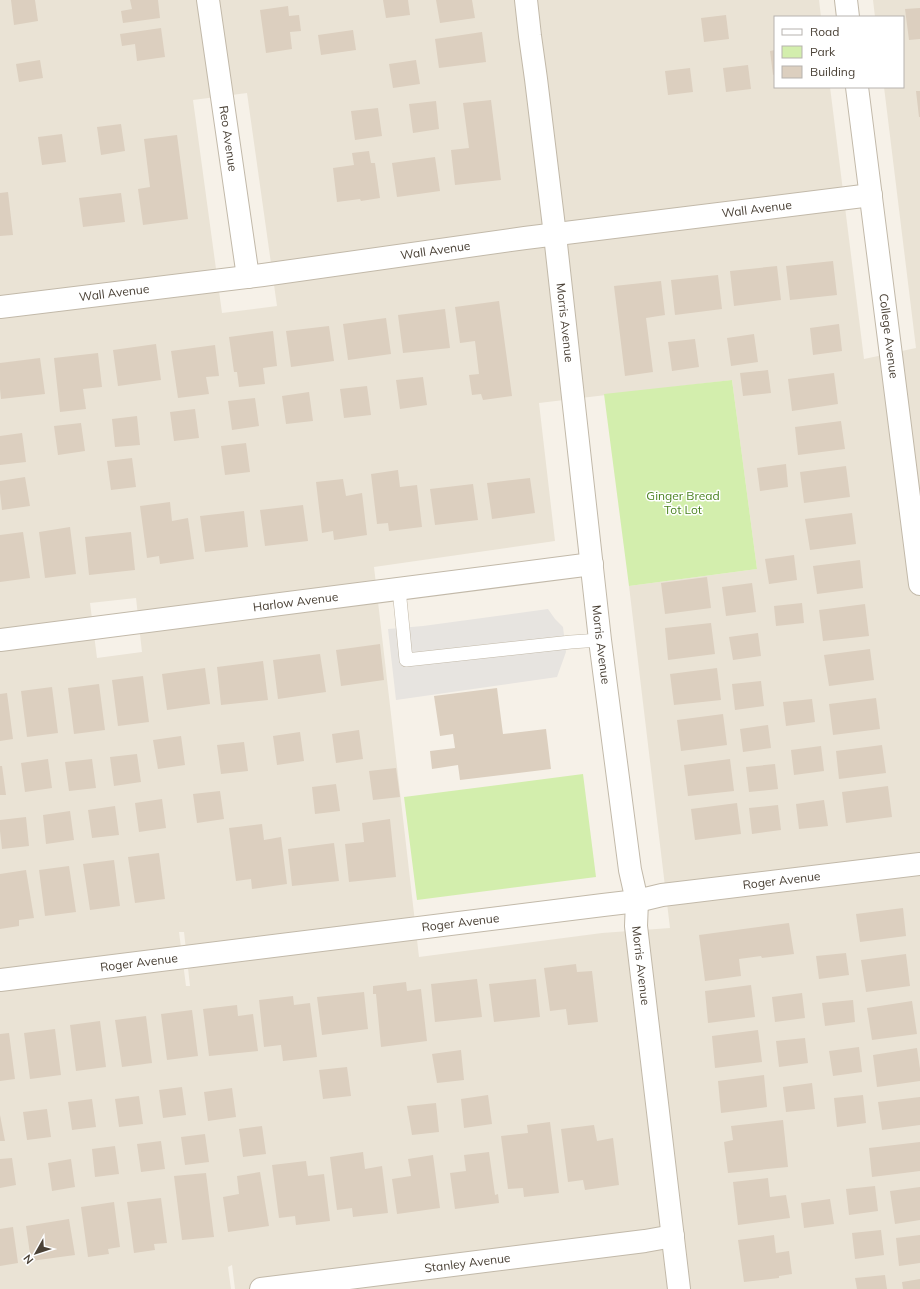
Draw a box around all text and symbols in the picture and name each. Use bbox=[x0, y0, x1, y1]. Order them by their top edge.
legend bbox=[774, 16, 904, 88]
text: Road bbox=[810, 24, 839, 39]
text: Park bbox=[810, 44, 836, 59]
text: Building bbox=[810, 64, 855, 79]
street label: Reo Avenue bbox=[216, 104, 241, 173]
street label: Wall Avenue bbox=[721, 197, 793, 221]
street label: Wall Avenue bbox=[399, 238, 471, 263]
street label: Wall Avenue bbox=[78, 281, 150, 304]
street label: Morris Avenue bbox=[553, 282, 577, 363]
street label: College Avenue bbox=[876, 292, 902, 379]
park label: Ginger Bread Tot Lot bbox=[646, 488, 720, 517]
street label: Harlow Avenue bbox=[252, 589, 339, 614]
street label: Morris Avenue bbox=[589, 604, 614, 685]
street label: Roger Avenue bbox=[742, 868, 821, 892]
street label: Roger Avenue bbox=[421, 910, 500, 935]
street label: Morris Avenue bbox=[629, 925, 653, 1006]
street label: Roger Avenue bbox=[99, 950, 179, 974]
north arrow bbox=[16, 1233, 56, 1273]
street label: Stanley Avenue bbox=[423, 1250, 511, 1276]
text: N bbox=[20, 1252, 36, 1267]

